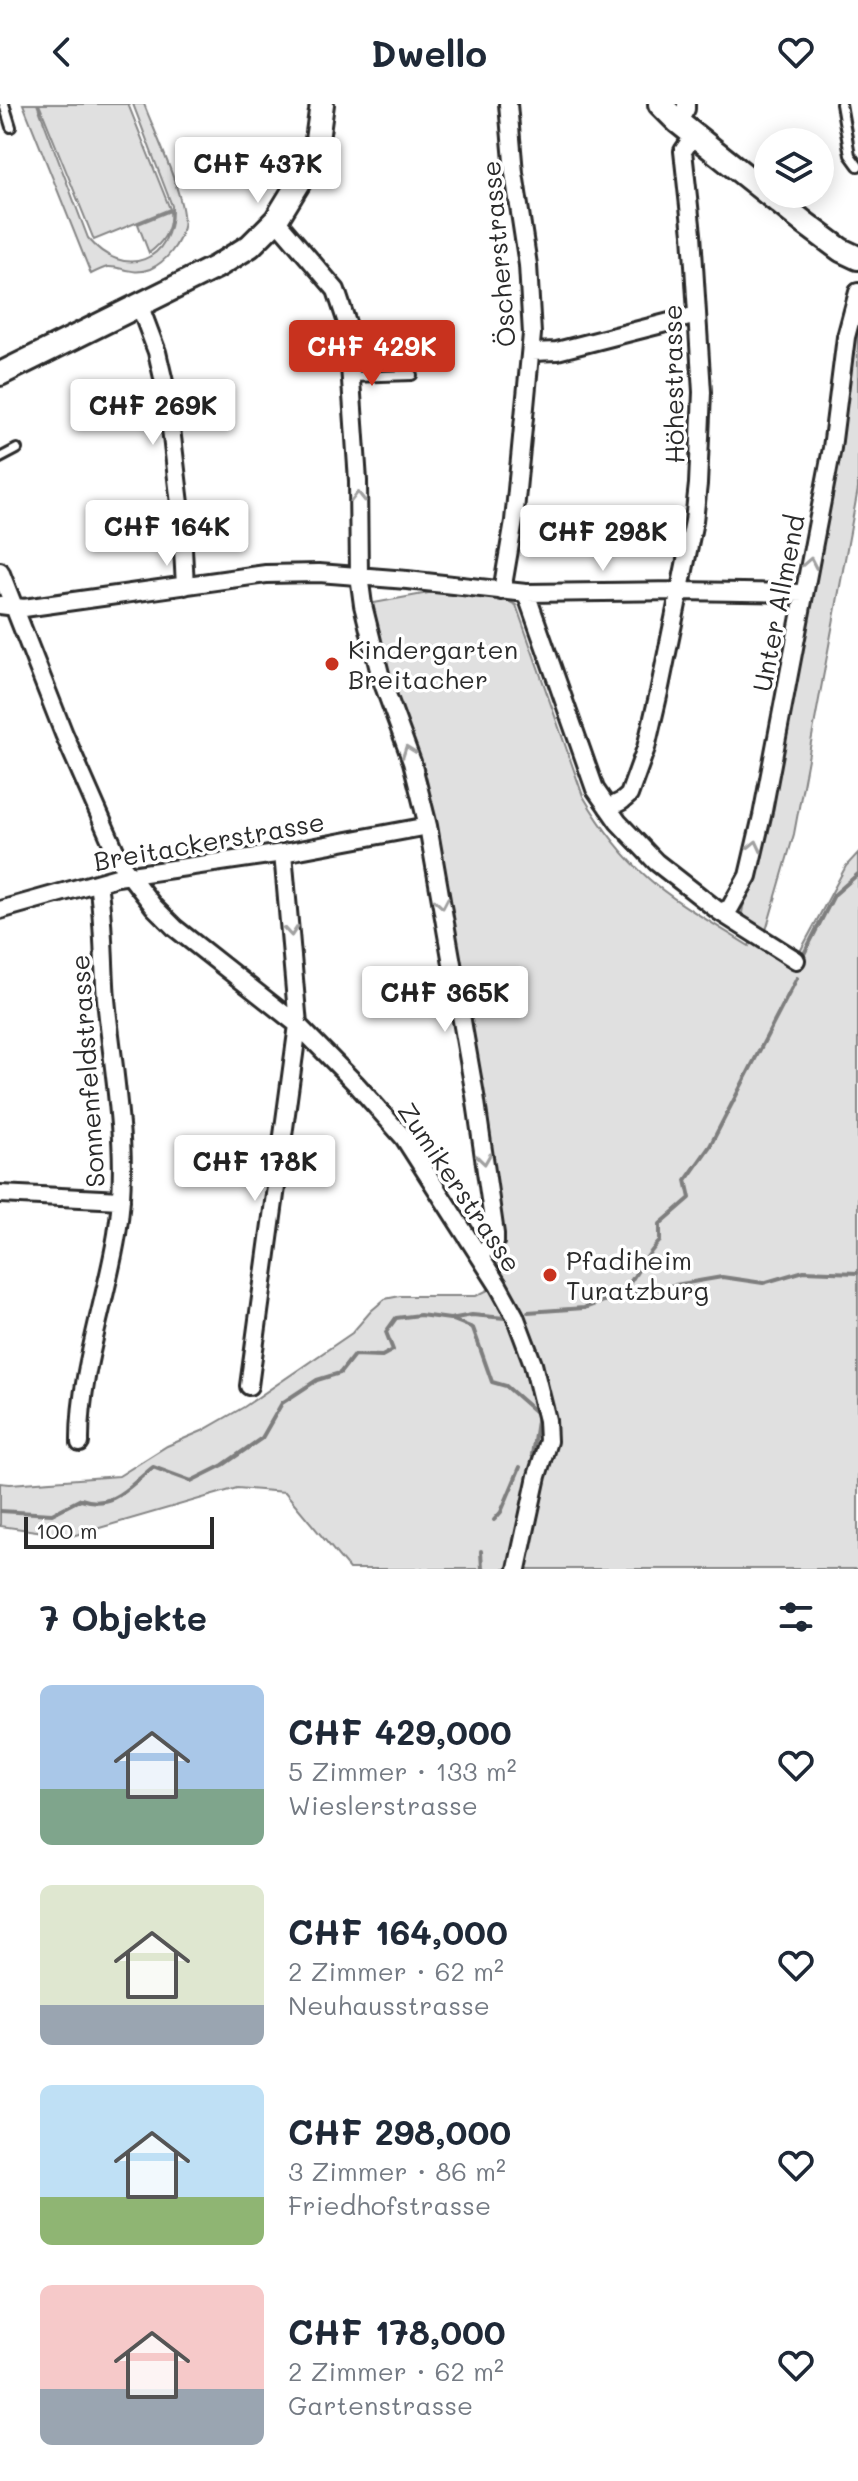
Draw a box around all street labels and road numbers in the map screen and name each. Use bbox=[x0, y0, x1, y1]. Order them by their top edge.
street label: Öscherstrasse bbox=[473, 159, 523, 349]
street label: Höhestrasse bbox=[655, 304, 691, 464]
street label: Unter Allmend bbox=[744, 512, 812, 694]
street label: Breitackerstrasse bbox=[91, 804, 327, 878]
street label: Sonnenfeldstrasse bbox=[62, 953, 112, 1189]
street label: Zumikerstrasse bbox=[391, 1095, 529, 1279]

